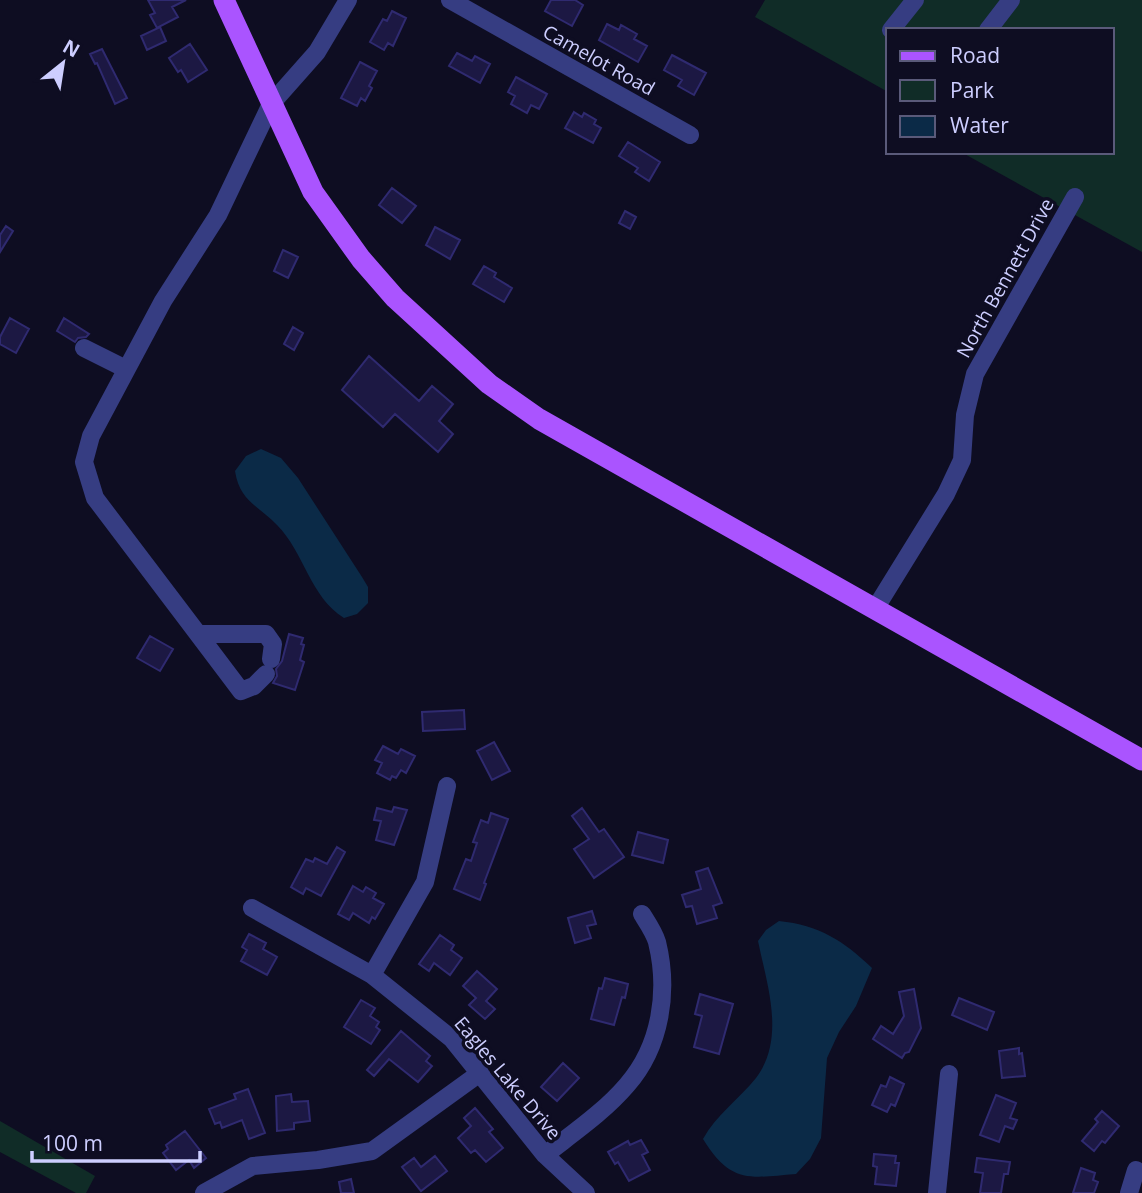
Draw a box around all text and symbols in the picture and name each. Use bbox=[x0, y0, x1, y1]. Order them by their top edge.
street label: Camelot Road bbox=[538, 19, 660, 101]
north arrow bbox=[28, 28, 98, 98]
legend bbox=[886, 28, 1114, 154]
text: N bbox=[58, 33, 85, 63]
text: Road bbox=[950, 41, 1000, 69]
text: Park bbox=[950, 76, 994, 104]
text: Water bbox=[950, 111, 1009, 139]
street label: North Bennett Drive bbox=[950, 194, 1060, 362]
street label: Eagles Lake Drive bbox=[449, 1011, 567, 1145]
scale bar bbox=[32, 1120, 200, 1164]
text: 100 m bbox=[42, 1129, 103, 1157]

